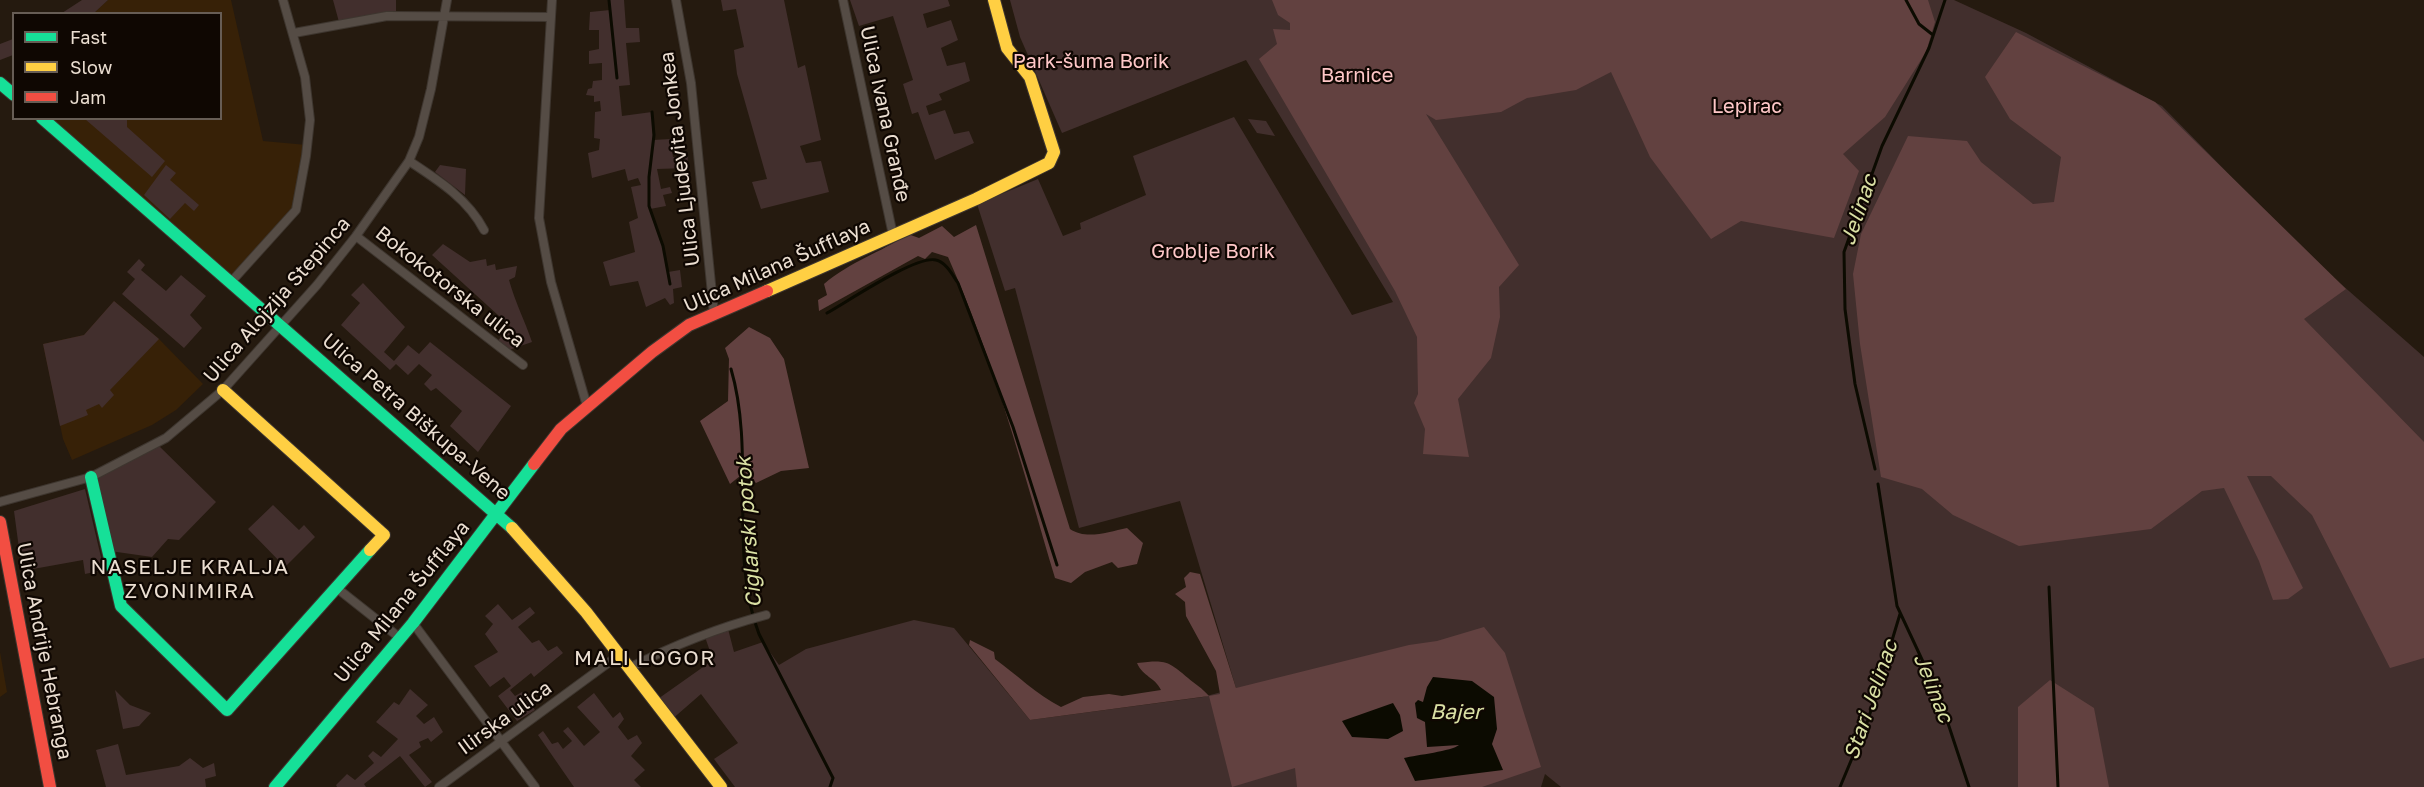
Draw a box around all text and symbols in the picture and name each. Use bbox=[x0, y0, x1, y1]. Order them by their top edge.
legend bbox=[12, 12, 222, 120]
street label: Ulica Ivana Granđe bbox=[855, 24, 915, 204]
text: Fast bbox=[70, 26, 107, 48]
street label: Ulica Ljudevita Jonkea bbox=[655, 50, 705, 268]
park label: Park-šuma Borik bbox=[1013, 50, 1169, 74]
text: Slow bbox=[70, 56, 112, 78]
park label: Barnice bbox=[1321, 64, 1393, 88]
text: Jam bbox=[70, 86, 106, 108]
park label: Lepirac bbox=[1712, 95, 1782, 119]
water label: Jelinac bbox=[1835, 172, 1883, 248]
street label: Ulica Alojzija Stepinca bbox=[199, 212, 355, 388]
street label: Ulica Milana Šufflaya bbox=[680, 214, 874, 318]
street label: Bokokotorska ulica bbox=[370, 221, 530, 353]
park label: Groblje Borik bbox=[1151, 240, 1275, 264]
street label: Ulica Petra Biškupa-Vene bbox=[317, 329, 515, 505]
water label: Ciglarski potok bbox=[731, 455, 767, 609]
street label: Ulica Milana Šufflaya bbox=[329, 516, 475, 688]
street label: Ulica Andrije Hebranga bbox=[11, 540, 77, 762]
district label: NASELJE KRALJA ZVONIMIRA bbox=[90, 554, 290, 604]
water label: Stari Jelinac bbox=[1839, 637, 1903, 763]
district label: MALI LOGOR bbox=[574, 645, 716, 671]
water label: Jelinac bbox=[1908, 650, 1958, 726]
street label: Ilirska ulica bbox=[453, 676, 557, 760]
water label: Bajer bbox=[1430, 699, 1482, 725]

